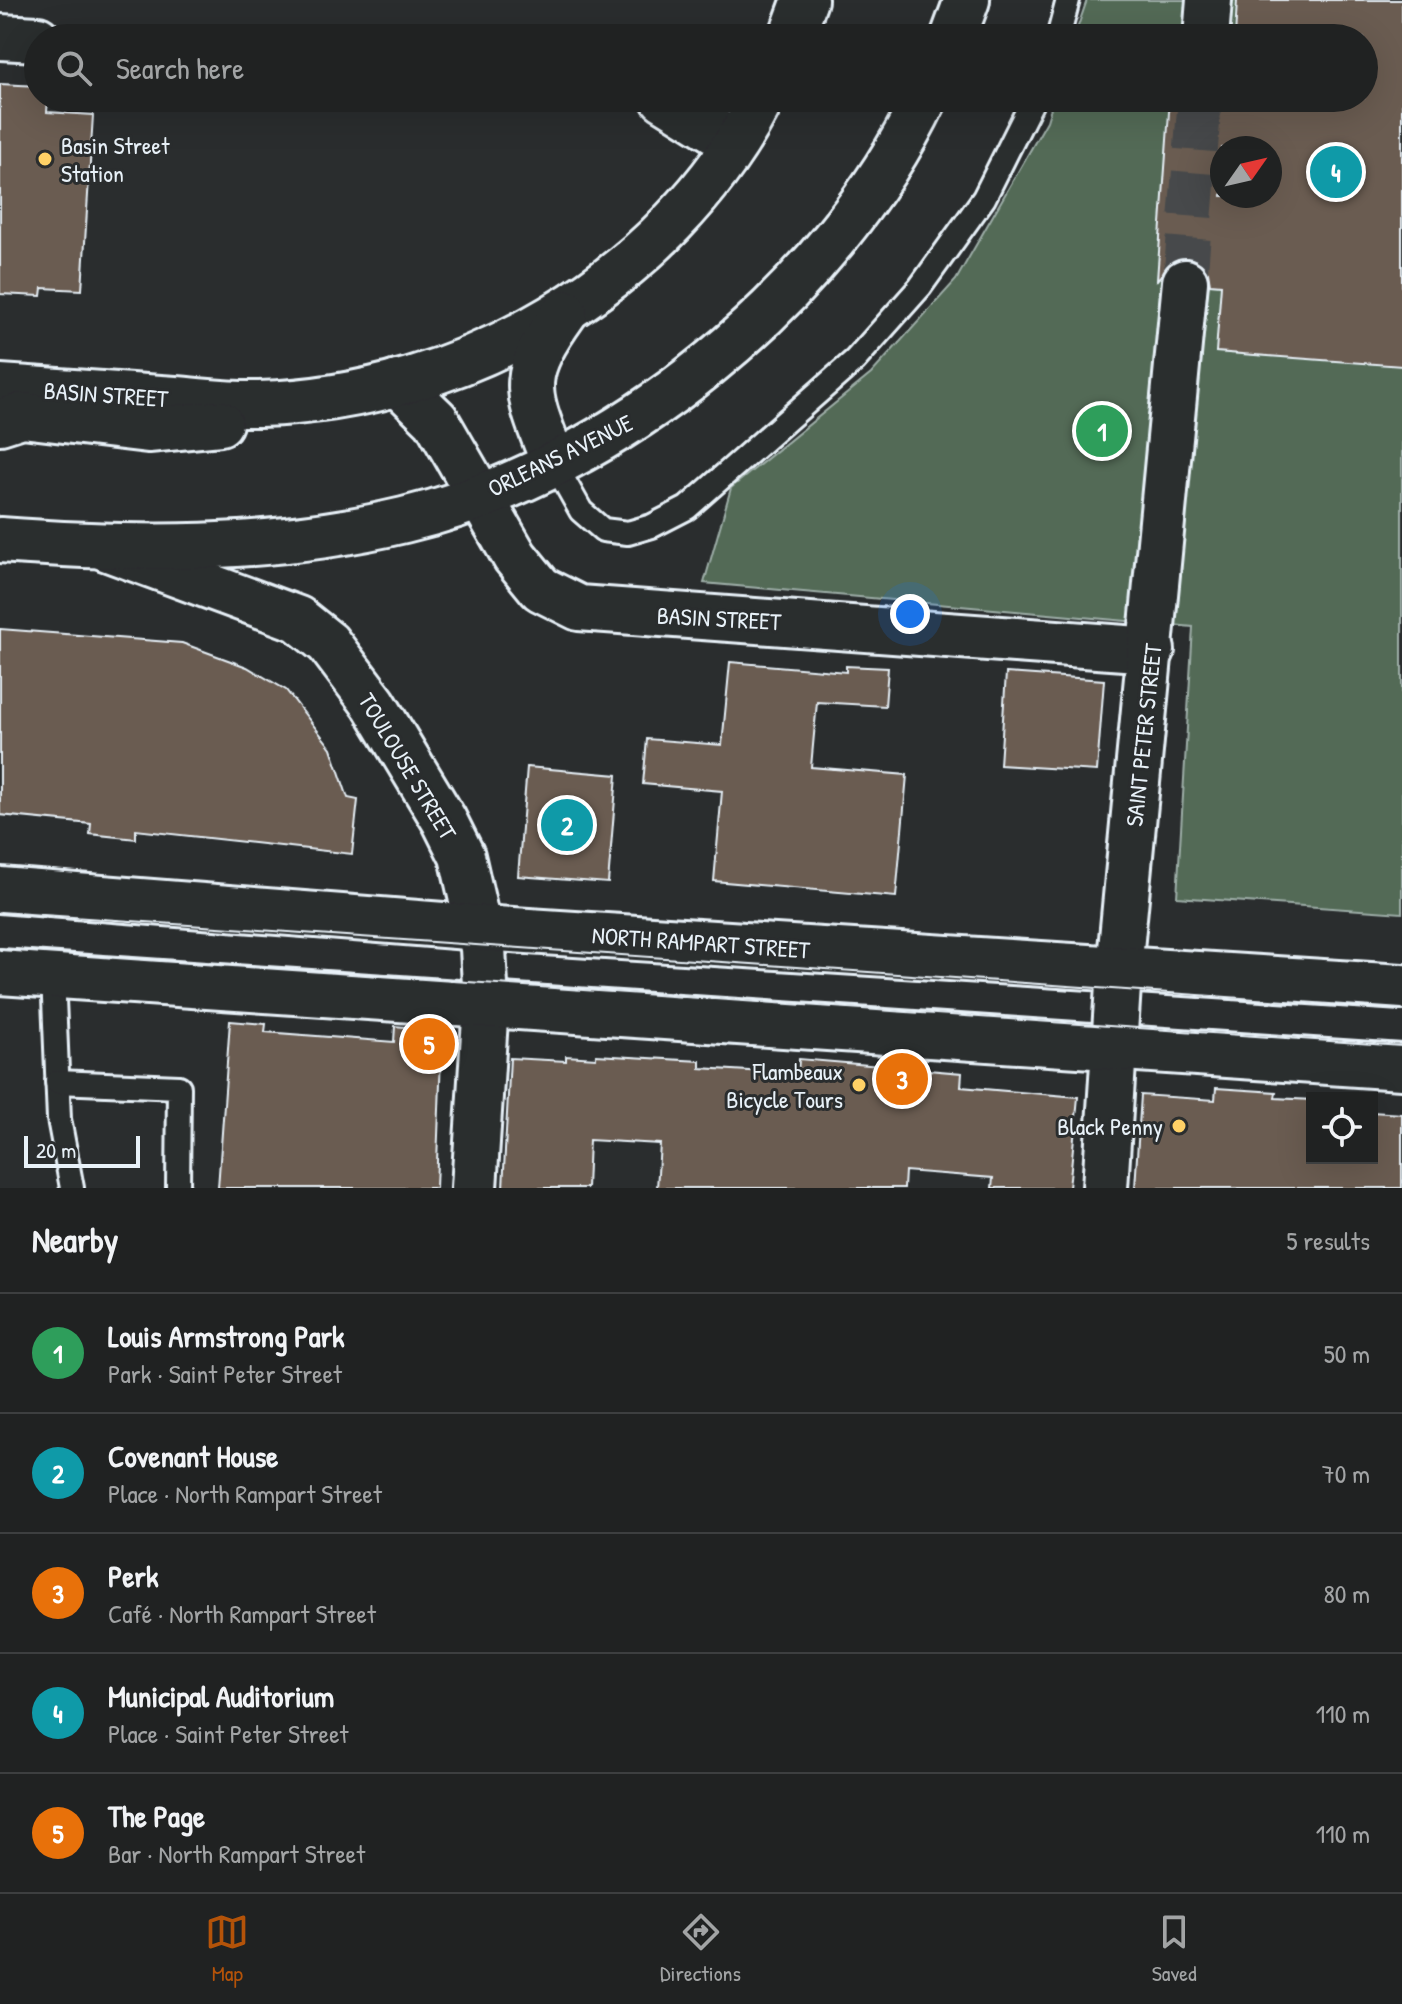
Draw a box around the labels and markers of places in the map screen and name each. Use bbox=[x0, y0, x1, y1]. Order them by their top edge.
place label: Basin Street Station bbox=[61, 129, 170, 189]
pin: 4 bbox=[1310, 142, 1362, 202]
marker: Basin Street Station bbox=[36, 150, 54, 168]
pin: 1 bbox=[1076, 401, 1128, 461]
pin: 2 bbox=[541, 795, 593, 855]
pin: 5 bbox=[403, 1014, 455, 1074]
pin: 3 bbox=[876, 1049, 928, 1109]
place label: Flambeaux Bicycle Tours bbox=[726, 1055, 843, 1115]
marker: Flambeaux Bicycle Tours bbox=[850, 1076, 868, 1094]
place label: Black Penny bbox=[1057, 1110, 1163, 1142]
marker: Black Penny bbox=[1170, 1117, 1188, 1135]

